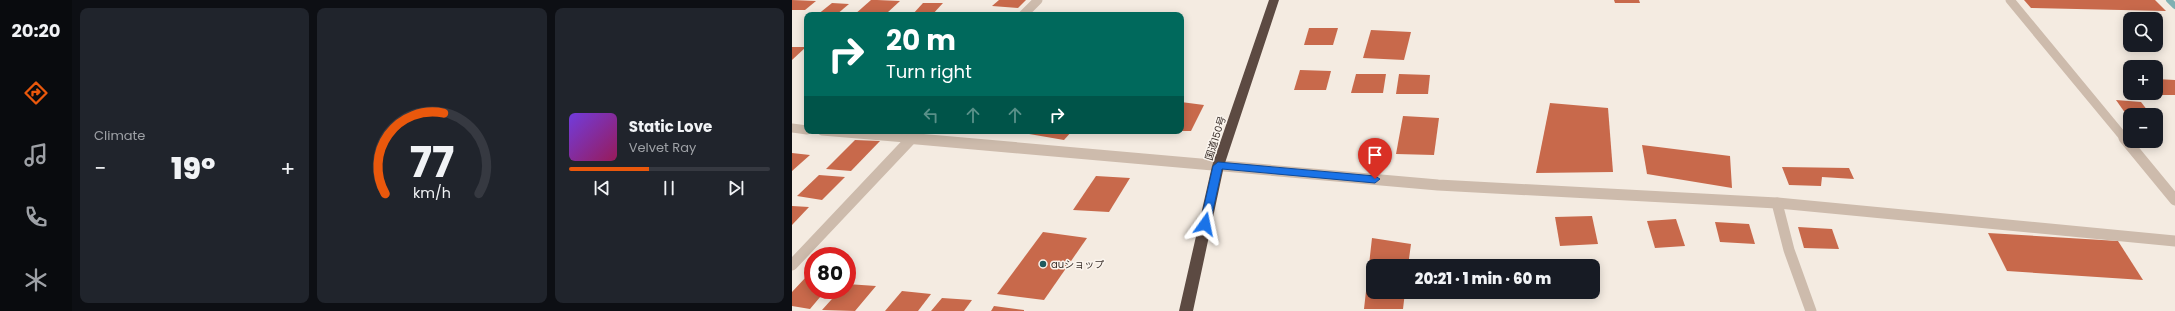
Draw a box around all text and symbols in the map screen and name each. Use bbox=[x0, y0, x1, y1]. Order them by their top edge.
map controls bbox=[2123, 12, 2163, 148]
button: search bbox=[2123, 12, 2163, 52]
text: 20:20 bbox=[11, 18, 61, 43]
text: 20 m bbox=[886, 21, 956, 60]
icon: right bbox=[820, 28, 872, 80]
text: Turn right bbox=[886, 59, 972, 84]
button: + bbox=[2123, 60, 2163, 100]
icon: directions bbox=[22, 79, 50, 107]
icon: left bbox=[920, 104, 942, 126]
icon: ahead bbox=[962, 104, 984, 126]
icon: ahead bbox=[1004, 104, 1026, 126]
icon: right bbox=[1046, 104, 1068, 126]
button: − bbox=[2123, 108, 2163, 148]
street label: 国道150号 bbox=[1201, 114, 1230, 162]
text: Static Love bbox=[629, 116, 712, 137]
text: Climate bbox=[94, 126, 145, 145]
text: 77 bbox=[410, 132, 454, 191]
text: Velvet Ray bbox=[629, 138, 696, 157]
pin bbox=[1358, 138, 1392, 179]
icon: music bbox=[22, 141, 50, 169]
icon: arrive bbox=[1364, 144, 1386, 166]
text: 19° bbox=[171, 147, 215, 190]
text: − bbox=[94, 153, 106, 184]
text: + bbox=[280, 153, 295, 184]
icon: previous bbox=[591, 177, 613, 199]
icon: pause bbox=[658, 177, 680, 199]
icon: next bbox=[725, 177, 747, 199]
text: km/h bbox=[413, 182, 451, 202]
icon: phone bbox=[22, 203, 50, 231]
position arrow bbox=[1184, 203, 1226, 245]
speed limit sign: 80 bbox=[804, 247, 856, 299]
place label: auショップ bbox=[1051, 257, 1104, 272]
marker: auショップ bbox=[1038, 259, 1048, 269]
icon: climate bbox=[22, 266, 50, 294]
text: 20:21 · 1 min · 60 m bbox=[1415, 268, 1551, 289]

